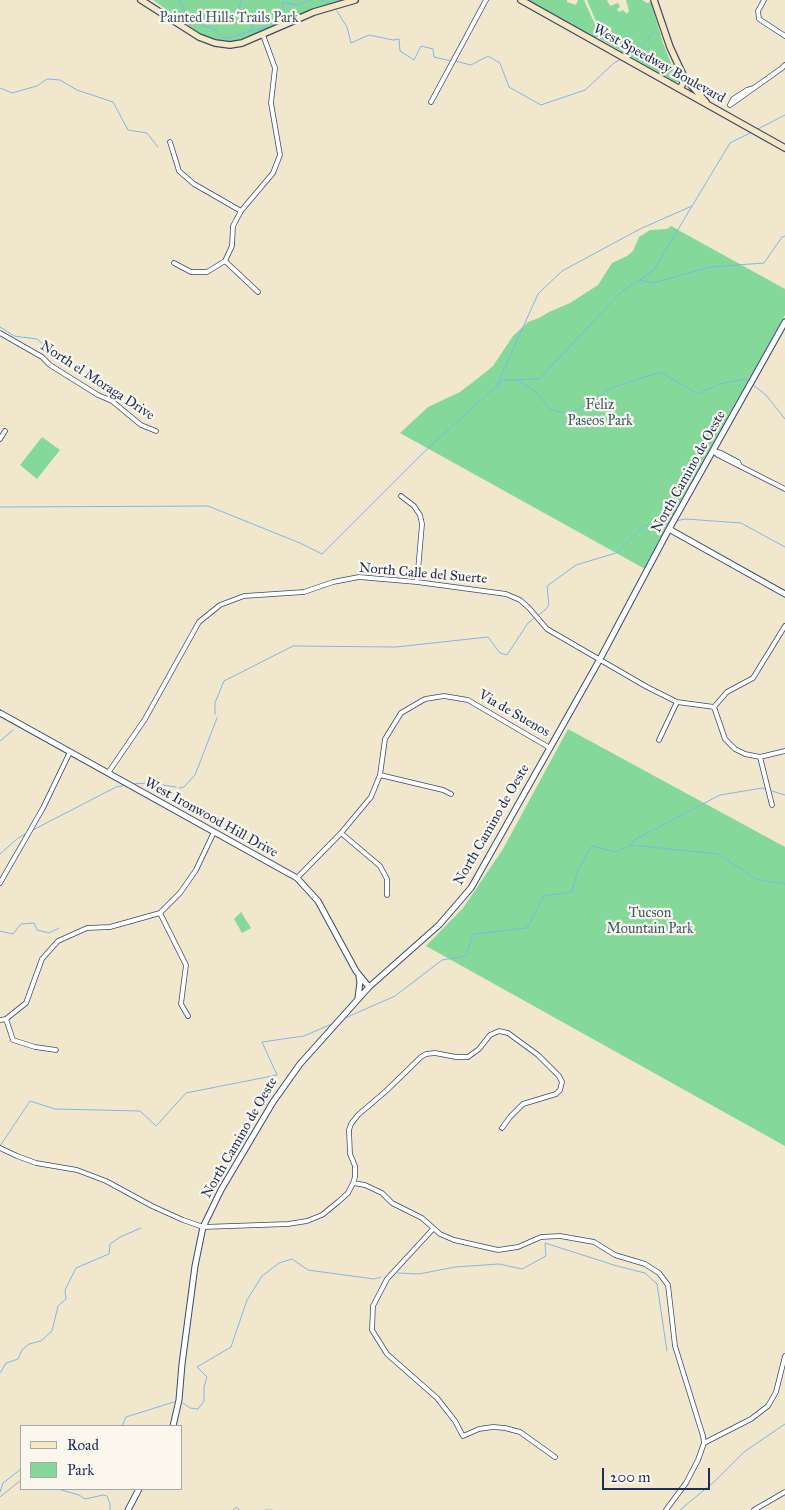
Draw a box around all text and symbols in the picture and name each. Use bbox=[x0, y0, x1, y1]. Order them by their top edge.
park label: Painted Hills Trails Park bbox=[159, 11, 299, 27]
street label: West Speedway Boulevard bbox=[590, 21, 728, 107]
street label: North el Moraga Drive bbox=[37, 338, 157, 424]
park label: Feliz Paseos Park bbox=[567, 398, 633, 431]
street label: North Camino de Oeste bbox=[648, 408, 730, 536]
street label: North Calle del Suerte bbox=[358, 560, 488, 588]
street label: Via de Suenos bbox=[475, 687, 553, 741]
street label: North Camino de Oeste bbox=[451, 762, 533, 888]
street label: West Ironwood Hill Drive bbox=[141, 774, 281, 862]
park label: Tucson Mountain Park bbox=[606, 906, 694, 939]
street label: North Camino de Oeste bbox=[199, 1075, 281, 1201]
legend bbox=[20, 1425, 182, 1490]
text: Road bbox=[67, 1436, 99, 1454]
scale bar bbox=[605, 1458, 712, 1490]
text: Park bbox=[67, 1461, 94, 1479]
text: 200 m bbox=[610, 1468, 651, 1486]

